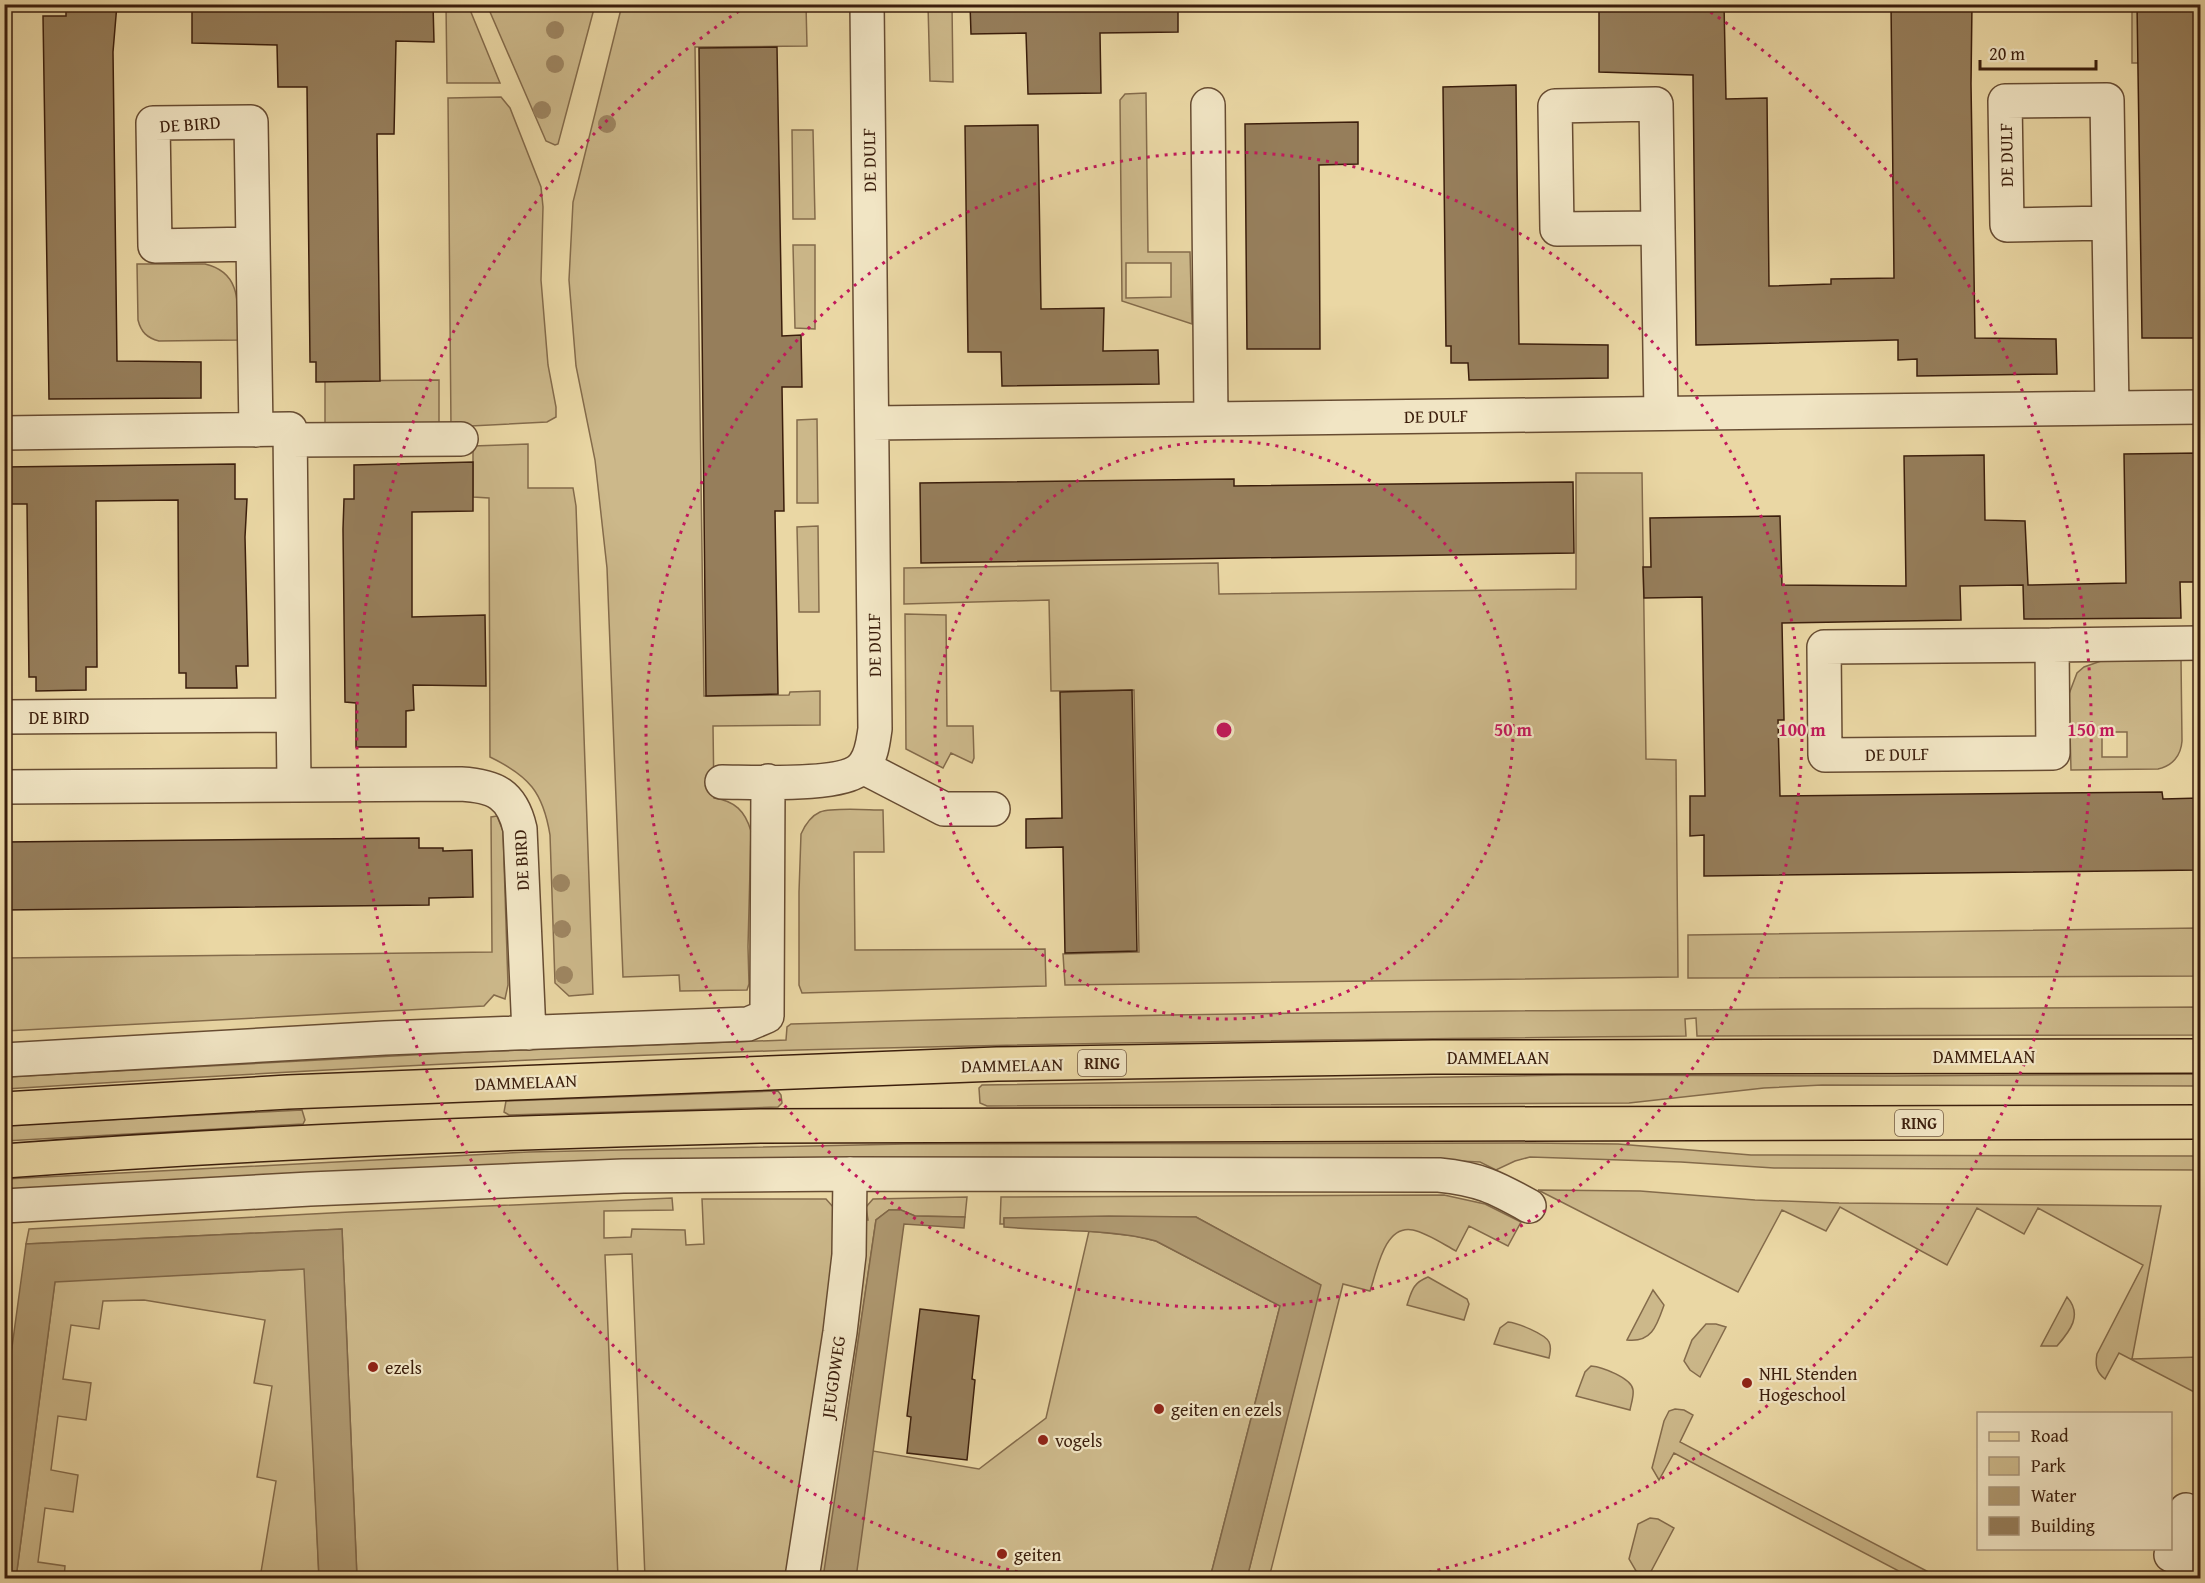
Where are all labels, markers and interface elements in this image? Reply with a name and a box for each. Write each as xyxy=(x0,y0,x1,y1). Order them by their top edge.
scale bar xyxy=(1980,33,2096,71)
text: 20 m xyxy=(1989,40,2025,67)
street label: DE BIRD xyxy=(159,108,221,140)
street label: DE DULF xyxy=(1992,122,2020,187)
street label: DE DULF xyxy=(855,127,883,192)
street label: DE DULF xyxy=(1404,402,1469,430)
street label: DE DULF xyxy=(860,612,888,677)
street label: DE BIRD xyxy=(28,704,90,731)
text: 50 m xyxy=(1494,716,1533,743)
text: 100 m xyxy=(1778,716,1826,743)
text: 150 m xyxy=(2067,716,2115,743)
centre of rings xyxy=(1214,720,1234,740)
street label: DE DULF xyxy=(1865,740,1930,768)
street label: DE BIRD xyxy=(506,829,536,891)
street label: DAMMELAAN xyxy=(1933,1043,2035,1070)
street label: DAMMELAAN xyxy=(1447,1044,1549,1071)
road number: RING xyxy=(1078,1050,1126,1076)
street label: DAMMELAAN xyxy=(961,1051,1064,1079)
street label: DAMMELAAN xyxy=(474,1067,578,1097)
road number: RING xyxy=(1895,1110,1943,1136)
street label: JEUGDWEG xyxy=(814,1334,852,1422)
place label: ezels xyxy=(385,1354,422,1381)
marker: ezels xyxy=(366,1360,380,1374)
place label: NHL Stenden Hogeschool xyxy=(1759,1360,1857,1408)
marker: NHL Stenden Hogeschool xyxy=(1740,1376,1754,1390)
place label: geiten en ezels xyxy=(1171,1396,1282,1423)
marker: geiten en ezels xyxy=(1152,1402,1166,1416)
legend xyxy=(1977,1412,2172,1550)
text: Road xyxy=(2031,1422,2069,1449)
place label: vogels xyxy=(1055,1427,1102,1454)
marker: vogels xyxy=(1036,1433,1050,1447)
text: Park xyxy=(2031,1452,2067,1479)
text: Water xyxy=(2031,1482,2077,1509)
text: Building xyxy=(2031,1512,2095,1539)
place label: geiten xyxy=(1014,1541,1061,1568)
marker: geiten xyxy=(995,1547,1009,1561)

